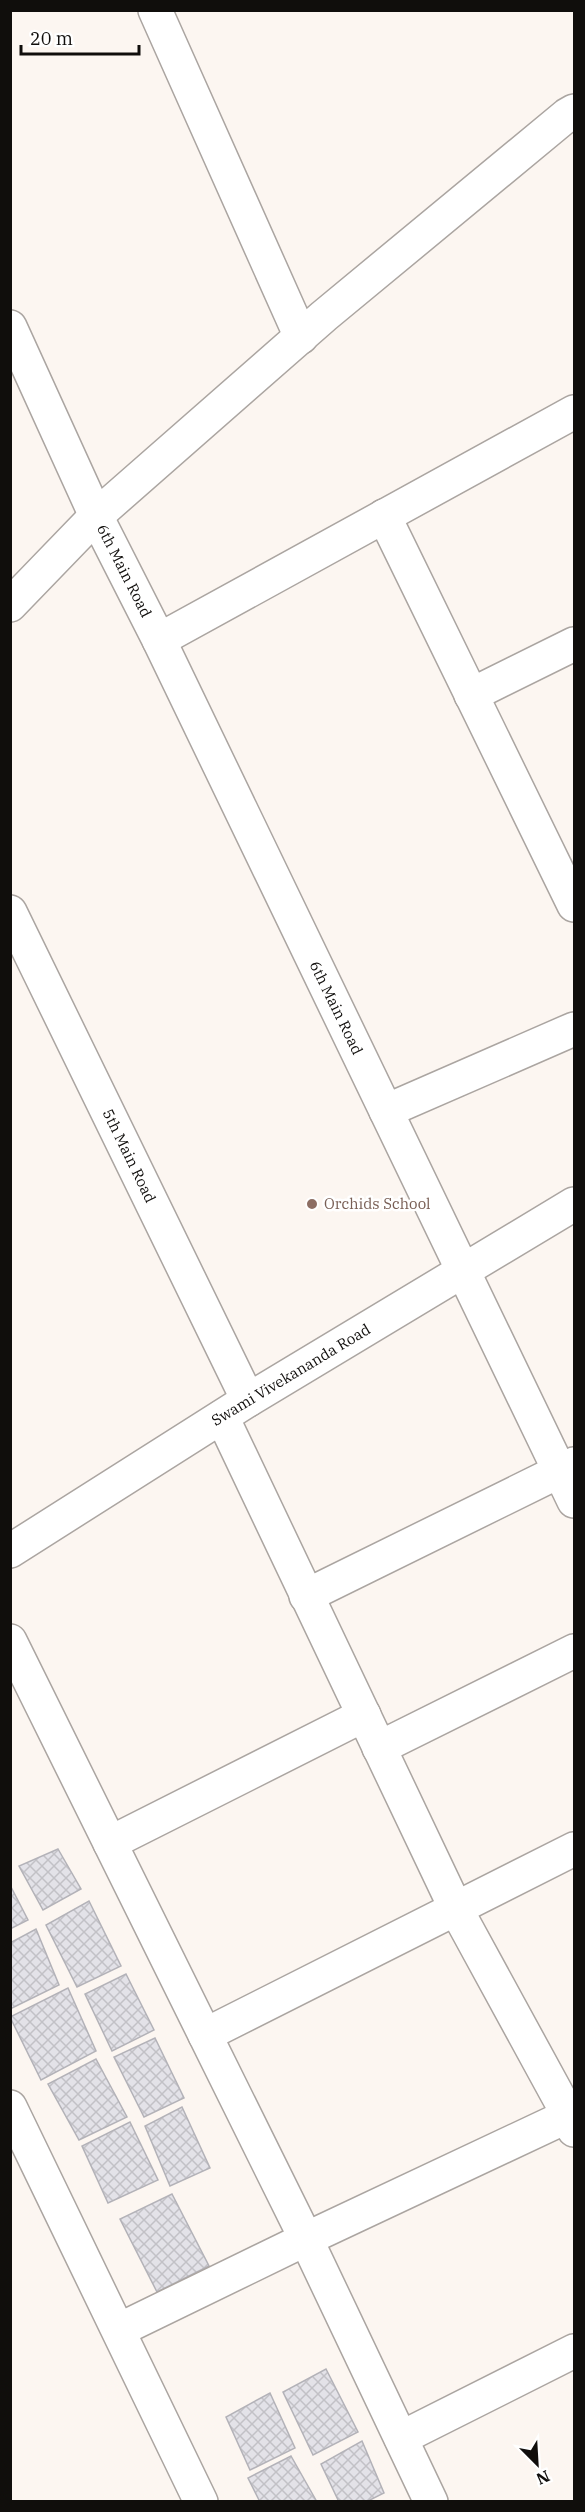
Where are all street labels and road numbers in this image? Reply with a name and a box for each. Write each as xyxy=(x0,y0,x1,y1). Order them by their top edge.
street label: 6th Main Road xyxy=(93,521,156,621)
street label: 6th Main Road xyxy=(306,958,367,1058)
street label: 5th Main Road xyxy=(99,1106,160,1206)
street label: Swami Vivekananda Road xyxy=(208,1320,374,1430)

